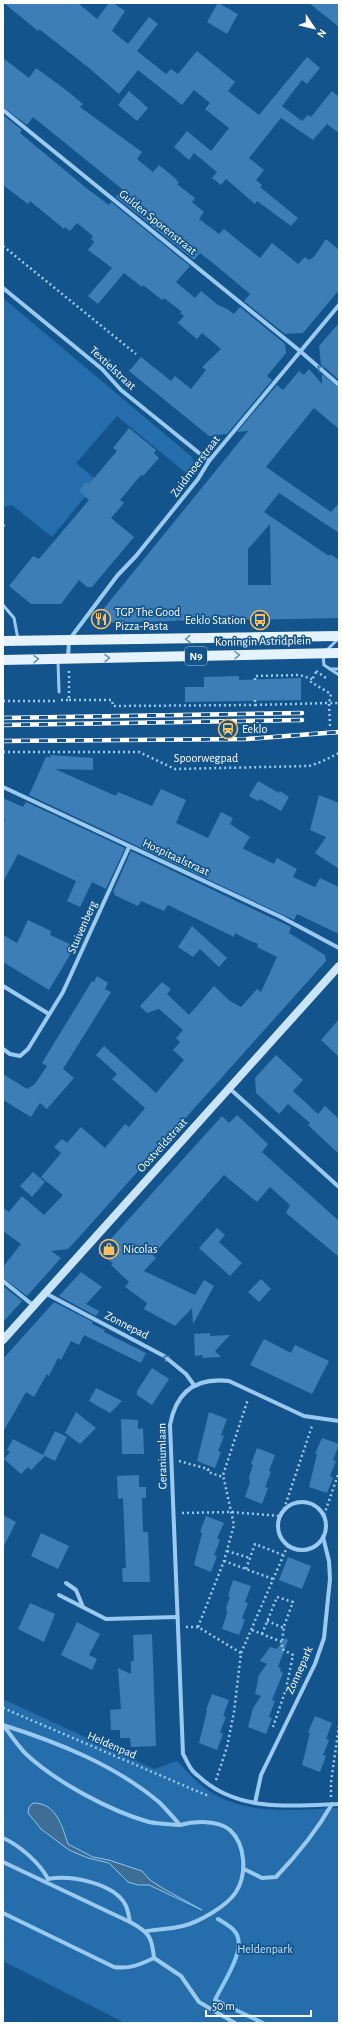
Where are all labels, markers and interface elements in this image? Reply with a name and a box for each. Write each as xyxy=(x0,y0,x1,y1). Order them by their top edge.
north arrow xyxy=(294,8,334,48)
text: N xyxy=(315,27,328,40)
street label: Gulden Sporenstraat xyxy=(117,187,199,257)
street label: Textielstraat xyxy=(88,344,138,392)
one-way arrow xyxy=(317,366,324,373)
street label: Zuidmoerstraat xyxy=(168,433,222,499)
place label: TGP The Good Pizza-Pasta xyxy=(115,606,180,632)
restaurant icon: TGP The Good Pizza-Pasta xyxy=(90,608,112,630)
bus stop icon: Eeklo Station xyxy=(249,609,271,631)
place label: Eeklo Station xyxy=(185,614,246,626)
street label: Koningin Astridplein xyxy=(215,634,311,648)
one-way arrow xyxy=(185,635,191,643)
road number: N9 xyxy=(185,647,207,665)
one-way arrow xyxy=(234,651,240,659)
one-way arrow xyxy=(104,654,110,662)
one-way arrow xyxy=(33,655,39,663)
station icon: Eeklo xyxy=(217,718,239,740)
place label: Eeklo xyxy=(242,723,267,735)
street label: Spoorwegpad xyxy=(174,752,238,764)
street label: Hospitaalstraat xyxy=(141,836,211,878)
street label: Stuivenberg xyxy=(65,899,99,955)
street label: Oostveldstraat xyxy=(135,1115,189,1174)
shop icon: Nicolas xyxy=(98,1238,120,1260)
place label: Nicolas xyxy=(123,1243,158,1255)
street label: Zonnepad xyxy=(103,1309,151,1341)
one-way arrow xyxy=(163,1355,170,1363)
street label: Geraniumlaan xyxy=(155,1423,169,1489)
street label: Zonnepark xyxy=(283,1644,315,1696)
street label: Heldenpad xyxy=(86,1729,138,1761)
park label: Heldenpark xyxy=(237,1943,293,1955)
scale bar xyxy=(206,1992,311,2018)
text: 50 m xyxy=(212,2000,235,2012)

